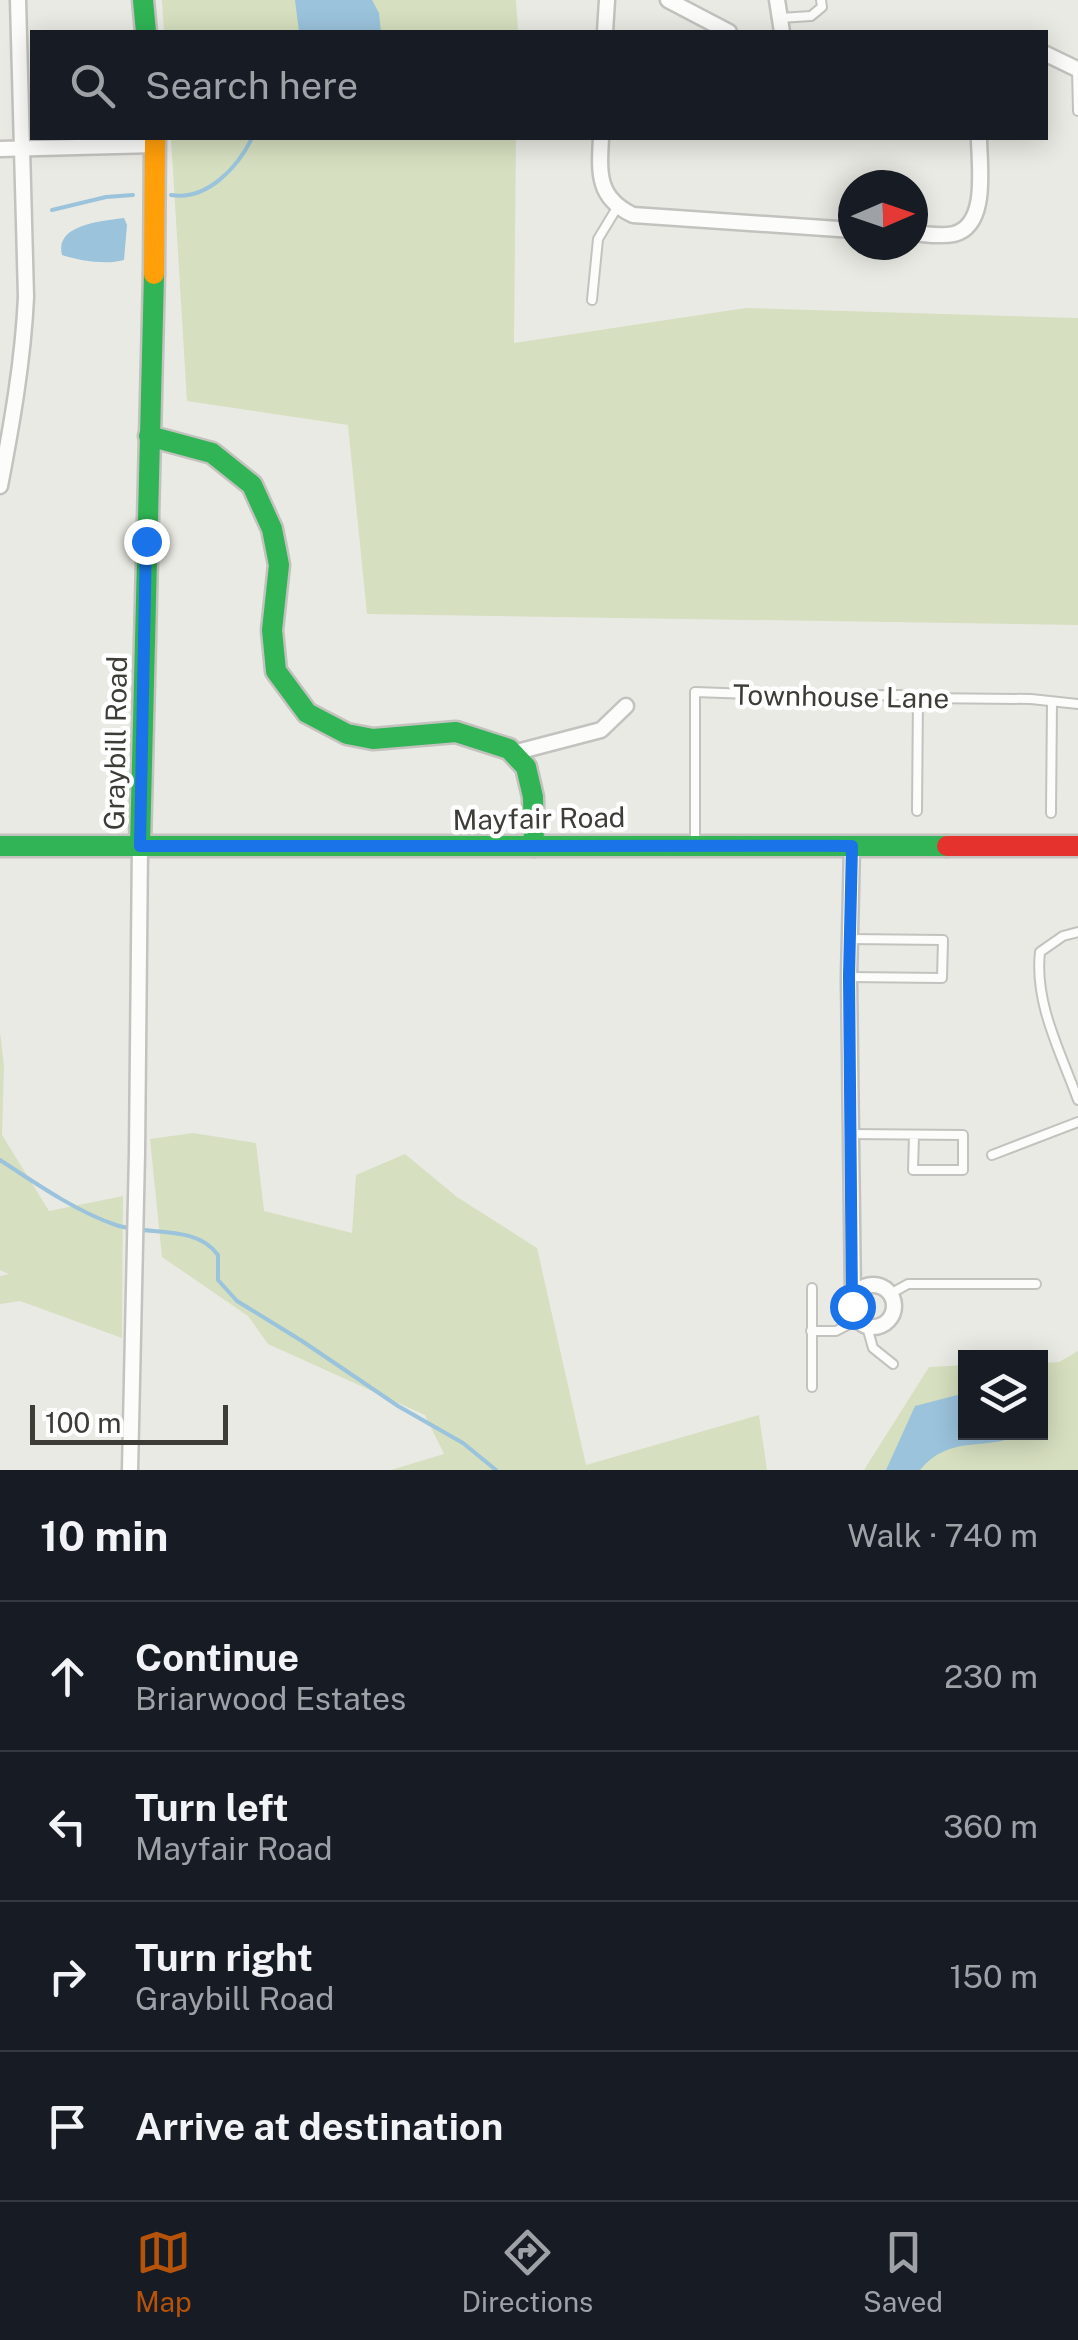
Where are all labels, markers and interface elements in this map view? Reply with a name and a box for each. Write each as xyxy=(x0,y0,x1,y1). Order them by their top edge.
search box xyxy=(30,30,1048,140)
icon: search xyxy=(65,58,120,113)
text: Search here xyxy=(145,63,358,108)
north arrow xyxy=(838,170,928,260)
route end xyxy=(124,519,170,565)
street label: Graybill Road xyxy=(97,655,133,831)
street label: Townhouse Lane xyxy=(733,678,949,714)
street label: Mayfair Road xyxy=(452,800,626,836)
route start xyxy=(830,1284,876,1330)
map controls xyxy=(958,1350,1048,1440)
button: layers xyxy=(958,1350,1048,1440)
scale bar xyxy=(30,1400,228,1444)
text: 100 m xyxy=(45,1406,122,1439)
text: 10 min xyxy=(40,1511,168,1560)
text: Walk · 740 m xyxy=(847,1517,1038,1554)
text: Continue xyxy=(135,1635,299,1680)
icon: ahead xyxy=(40,1649,95,1704)
text: 230 m xyxy=(944,1658,1038,1695)
text: Briarwood Estates xyxy=(135,1680,406,1717)
text: Turn left xyxy=(135,1785,289,1830)
icon: left xyxy=(40,1799,95,1854)
text: 360 m xyxy=(943,1808,1038,1845)
text: Mayfair Road xyxy=(135,1830,332,1867)
text: Turn right xyxy=(135,1935,313,1980)
icon: right xyxy=(40,1949,95,2004)
text: 150 m xyxy=(949,1958,1038,1995)
text: Graybill Road xyxy=(135,1980,334,2017)
icon: arrive xyxy=(40,2099,95,2154)
text: Arrive at destination xyxy=(135,2104,503,2149)
tab: Map xyxy=(135,2225,192,2318)
tab: Directions xyxy=(462,2225,593,2318)
tab: Saved xyxy=(863,2225,943,2318)

